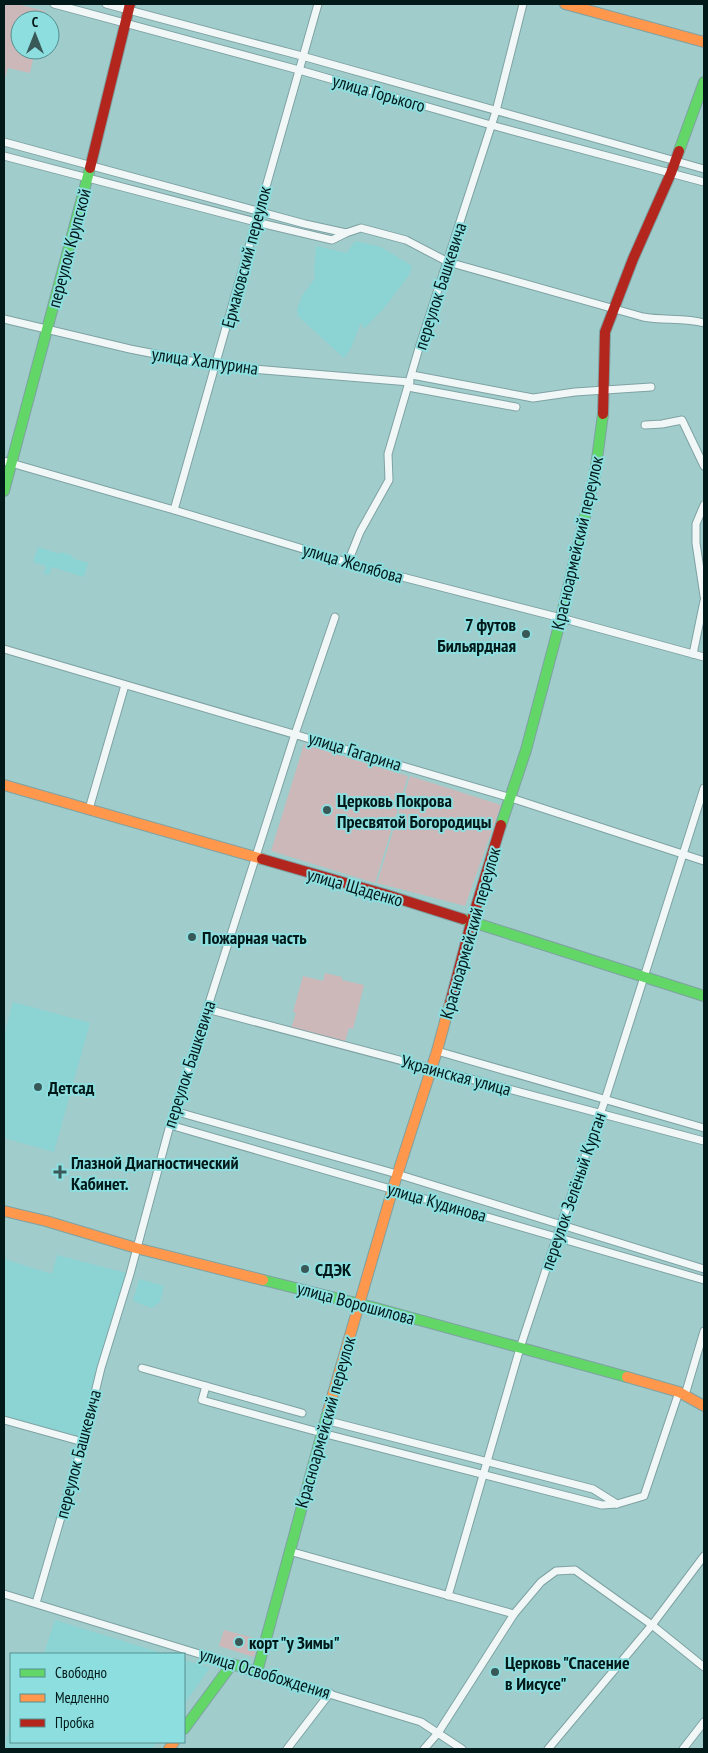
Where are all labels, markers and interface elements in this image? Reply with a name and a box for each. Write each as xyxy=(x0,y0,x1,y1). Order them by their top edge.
north arrow xyxy=(10,10,60,60)
text: С xyxy=(32,13,39,31)
street label: улица Горького xyxy=(330,69,428,117)
street label: Ермаковский переулок xyxy=(216,184,276,330)
street label: переулок Крупской xyxy=(42,186,96,310)
street label: переулок Башкевича xyxy=(409,220,471,352)
street label: улица Халтурина xyxy=(150,342,260,380)
street label: Красноармейский переулок xyxy=(546,454,608,632)
street label: улица Желябова xyxy=(300,538,406,588)
place label: 7 футов Бильярдная xyxy=(437,613,516,657)
marker: 7 футов Бильярдная xyxy=(520,628,532,640)
street label: улица Гагарина xyxy=(306,726,404,776)
place label: Церковь Покрова Пресвятой Богородицы xyxy=(337,789,491,833)
marker: Церковь Покрова Пресвятой Богородицы xyxy=(321,804,333,816)
street label: Красноармейский переулок xyxy=(434,845,506,1021)
street label: улица Щаденко xyxy=(304,862,406,912)
place label: Пожарная часть xyxy=(202,926,307,949)
marker: Пожарная часть xyxy=(186,931,198,943)
street label: переулок Башкевича xyxy=(158,998,220,1130)
street label: Украинская улица xyxy=(398,1049,514,1101)
place label: Детсад xyxy=(48,1076,95,1099)
marker: Детсад xyxy=(32,1081,44,1093)
street label: переулок Зелёный Курган xyxy=(535,1109,611,1273)
place label: Глазной Диагностический Кабинет. xyxy=(71,1151,239,1195)
marker: Глазной Диагностический Кабинет. xyxy=(53,1165,67,1179)
street label: улица Кудинова xyxy=(385,1177,489,1227)
place label: СДЭК xyxy=(315,1258,352,1281)
marker: СДЭК xyxy=(299,1263,311,1275)
street label: улица Ворошилова xyxy=(295,1276,417,1330)
street label: Красноармейский переулок xyxy=(289,1334,361,1510)
street label: переулок Башкевича xyxy=(50,1387,106,1521)
place label: корт "у Зимы" xyxy=(249,1631,340,1654)
marker: корт "у Зимы" xyxy=(233,1636,245,1648)
street label: улица Освобождения xyxy=(197,1642,333,1704)
place label: Церковь "Спасение в Иисусе" xyxy=(505,1651,630,1695)
legend xyxy=(10,1653,185,1743)
text: Свободно xyxy=(55,1663,107,1682)
marker: Церковь "Спасение в Иисусе" xyxy=(489,1666,501,1678)
text: Медленно xyxy=(55,1688,109,1707)
text: Пробка xyxy=(55,1713,94,1732)

